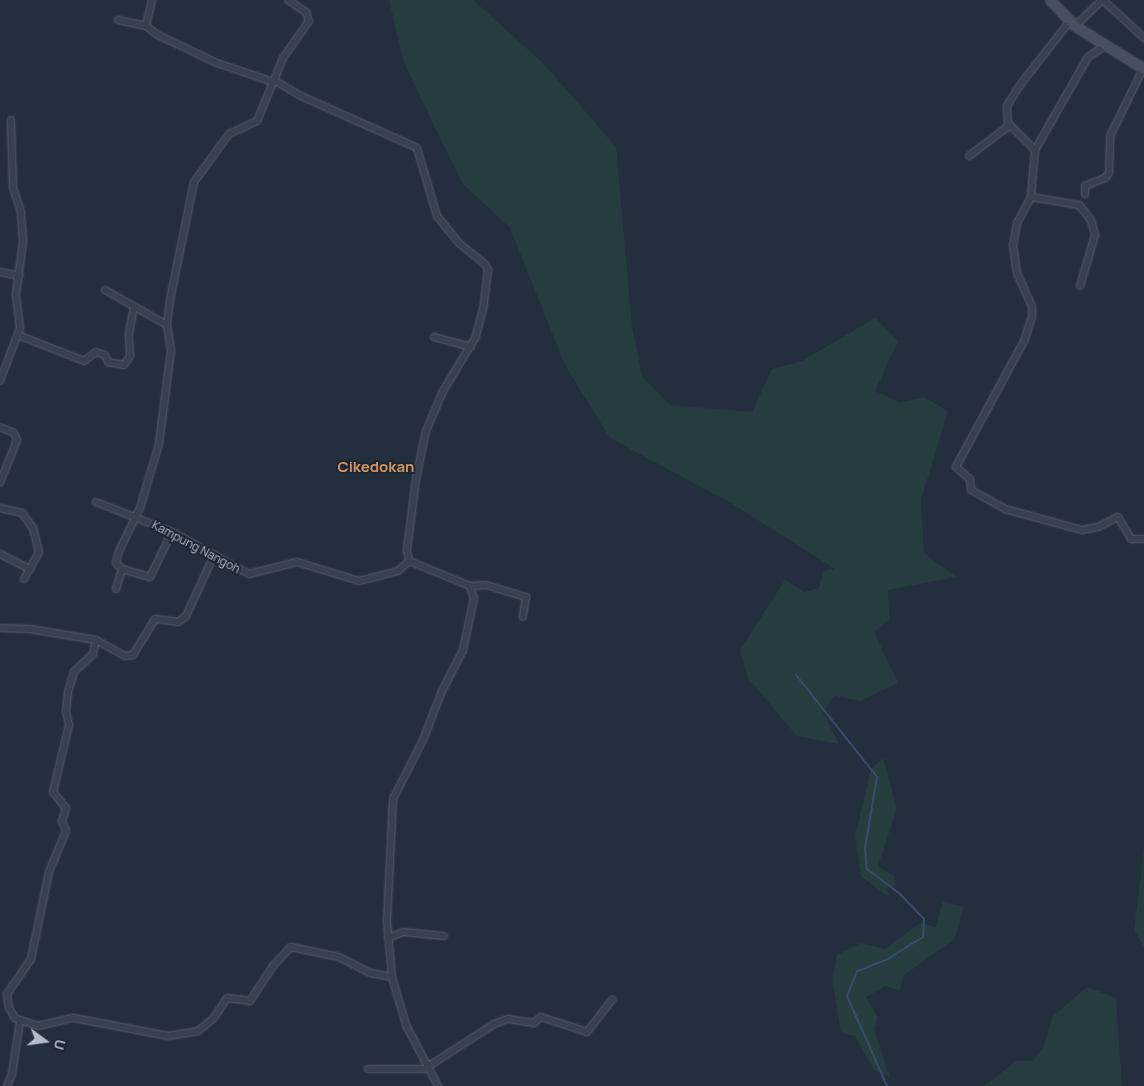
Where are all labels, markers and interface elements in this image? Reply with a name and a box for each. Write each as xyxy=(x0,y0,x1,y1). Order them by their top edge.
district label: Cikedokan xyxy=(338,458,414,476)
street label: Kampung Nangoh xyxy=(149,518,243,576)
north arrow xyxy=(20,1016,70,1066)
text: U xyxy=(50,1038,70,1052)

